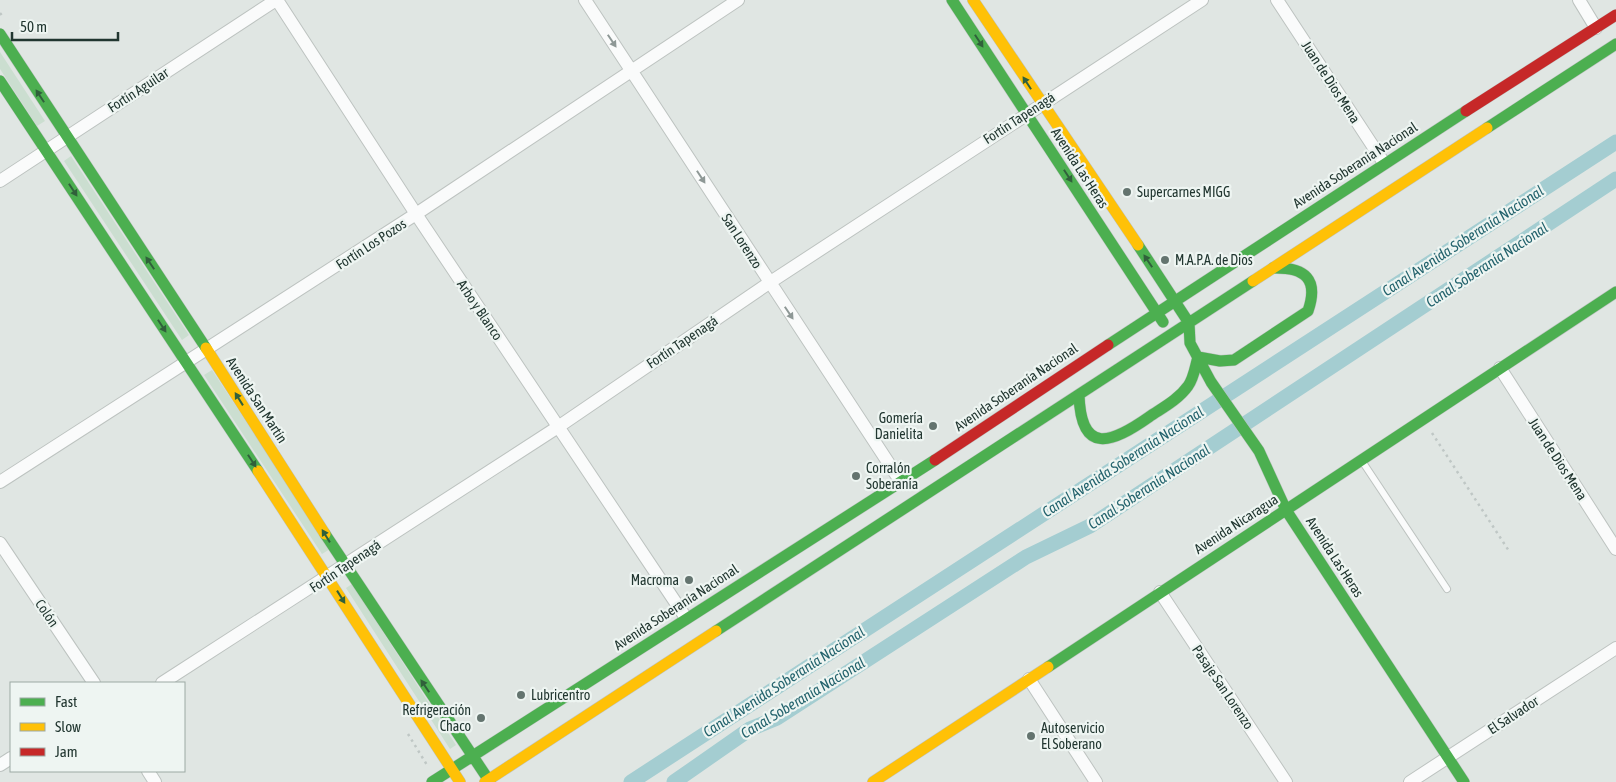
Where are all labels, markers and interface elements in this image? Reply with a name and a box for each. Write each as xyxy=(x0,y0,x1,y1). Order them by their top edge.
scale bar xyxy=(12,10,119,42)
text: 50 m xyxy=(20,18,47,35)
one-way arrow xyxy=(608,34,617,47)
one-way arrow xyxy=(974,34,983,47)
street label: Juan de Dios Mena xyxy=(1298,38,1364,126)
street label: Fortín Aguilar xyxy=(105,64,172,116)
one-way arrow xyxy=(1022,76,1032,90)
one-way arrow xyxy=(35,89,45,103)
street label: Fortín Tapenagá xyxy=(980,89,1058,147)
street label: Avenida Soberanía Nacional xyxy=(1290,119,1420,211)
street label: Avenida Las Heras xyxy=(1048,125,1112,211)
one-way arrow xyxy=(696,170,706,184)
one-way arrow xyxy=(1063,170,1073,183)
water label: Canal Avenida Soberanía Nacional xyxy=(1379,182,1547,299)
one-way arrow xyxy=(68,183,78,197)
place label: Supercarnes MIGG xyxy=(1137,184,1230,200)
marker: Supercarnes MIGG xyxy=(1121,186,1133,198)
street label: San Lorenzo xyxy=(718,211,766,271)
street label: Fortín Los Pozos xyxy=(333,215,409,273)
water label: Canal Soberanía Nacional xyxy=(1423,219,1551,310)
place label: M.A.P.A. de Dios xyxy=(1175,252,1253,268)
one-way arrow xyxy=(1143,254,1153,268)
marker: M.A.P.A. de Dios xyxy=(1159,254,1171,266)
one-way arrow xyxy=(145,256,155,269)
street label: Arbo y Blanco xyxy=(454,277,506,343)
one-way arrow xyxy=(784,307,794,320)
street label: Fortín Tapenagá xyxy=(643,312,721,372)
one-way arrow xyxy=(158,319,167,332)
street label: Avenida Soberanía Nacional xyxy=(951,340,1081,434)
street label: Avenida San Martín xyxy=(223,354,291,446)
one-way arrow xyxy=(234,392,244,405)
water label: Canal Avenida Soberanía Nacional xyxy=(1039,403,1207,520)
place label: Gomería Danielita xyxy=(875,410,923,442)
street label: Juan de Dios Mena xyxy=(1525,415,1591,503)
marker: Gomería Danielita xyxy=(927,420,939,432)
water label: Canal Soberanía Nacional xyxy=(1085,441,1213,532)
one-way arrow xyxy=(247,455,257,468)
place label: Corralón Soberanía xyxy=(866,460,918,492)
marker: Corralón Soberanía xyxy=(850,470,862,482)
street label: Avenida Nicaragua xyxy=(1191,491,1281,557)
street label: Avenida Las Heras xyxy=(1303,514,1367,600)
one-way arrow xyxy=(321,529,331,542)
street label: Fortín Tapenagá xyxy=(306,536,384,596)
street label: Avenida Soberanía Nacional xyxy=(611,561,741,653)
place label: Macroma xyxy=(631,572,679,588)
marker: Macroma xyxy=(683,574,695,586)
one-way arrow xyxy=(337,590,346,604)
street label: Colón xyxy=(32,596,62,630)
water label: Canal Avenida Soberanía Nacional xyxy=(700,623,868,740)
street label: Pasaje San Lorenzo xyxy=(1189,642,1257,732)
water label: Canal Soberanía Nacional xyxy=(737,654,868,741)
one-way arrow xyxy=(420,679,430,693)
legend xyxy=(10,682,185,772)
place label: Lubricentro xyxy=(531,687,590,703)
marker: Lubricentro xyxy=(515,689,527,701)
street label: El Salvador xyxy=(1485,692,1542,737)
text: Fast xyxy=(55,693,77,710)
place label: Refrigeración Chaco xyxy=(402,702,471,734)
marker: Refrigeración Chaco xyxy=(475,712,487,724)
text: Slow xyxy=(55,718,81,735)
place label: Autoservicio El Soberano xyxy=(1041,720,1105,752)
marker: Autoservicio El Soberano xyxy=(1025,730,1037,742)
text: Jam xyxy=(55,743,78,760)

